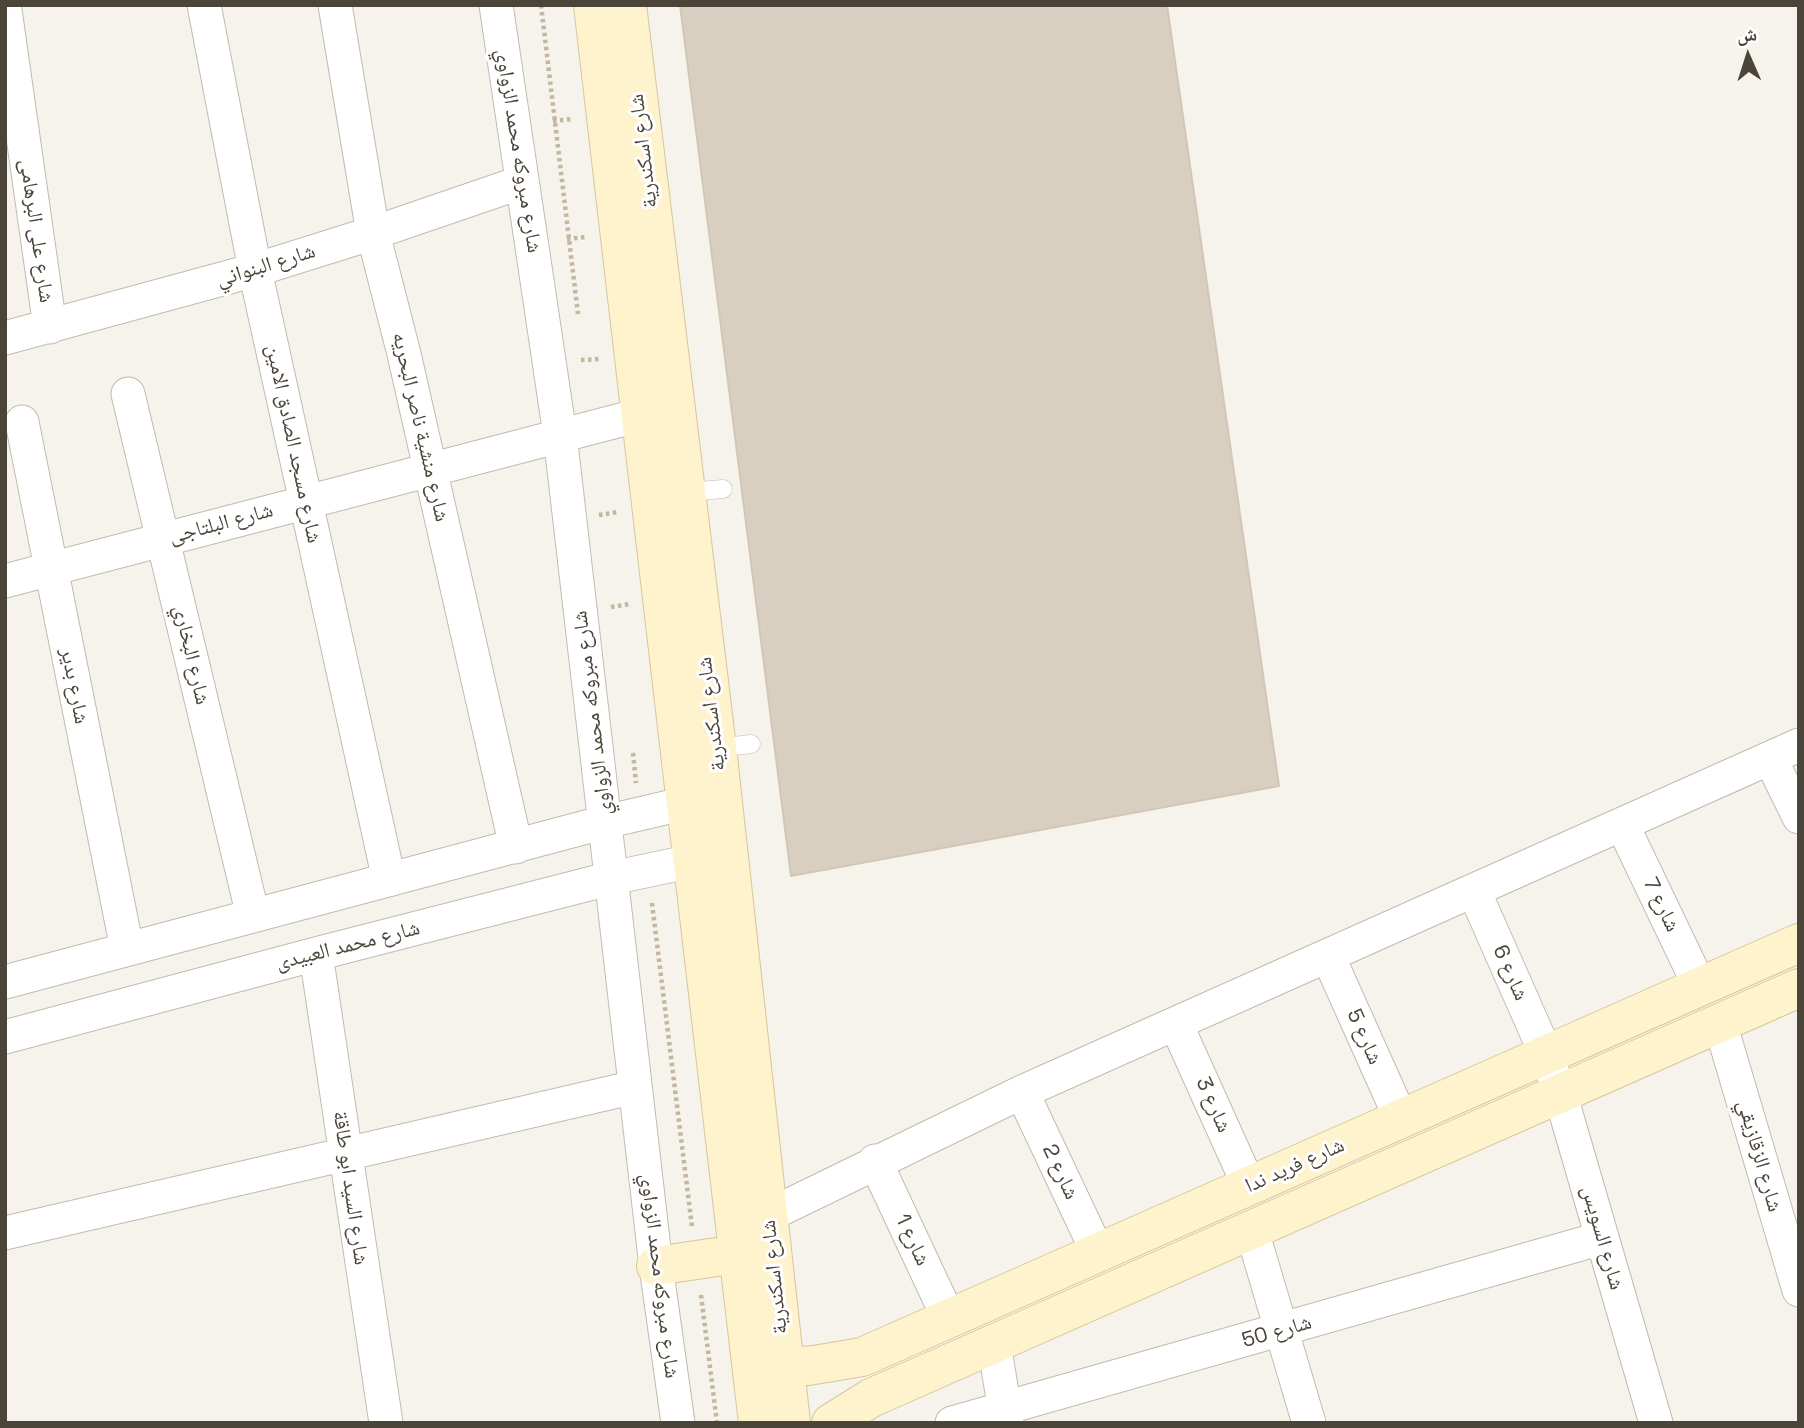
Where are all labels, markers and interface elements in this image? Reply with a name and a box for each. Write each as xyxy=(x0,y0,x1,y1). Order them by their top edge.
north arrow xyxy=(1713,21,1783,91)
text: ش xyxy=(1736,22,1758,48)
street label: شارع مبروكه محمد الزواوي xyxy=(489,47,547,255)
street label: شارع اسكندرية xyxy=(625,93,663,209)
street label: شارع على البرهامى xyxy=(13,157,59,305)
street label: شارع البنواني xyxy=(214,239,318,293)
street label: شارع منشية ناصر البحريه xyxy=(386,330,454,524)
street label: شارع مسجد الصادق الامين xyxy=(260,342,326,546)
street label: شارع البلتاجى xyxy=(166,498,276,550)
street label: شارع البخاري xyxy=(167,603,215,707)
street label: شارع مبروكه محمد الزواوي xyxy=(568,609,618,817)
street label: شارع بدير xyxy=(54,646,94,726)
street label: شارع اسكندرية xyxy=(693,656,731,772)
street label: شارع 7 xyxy=(1637,874,1685,936)
street label: شارع محمد العبيدى xyxy=(273,916,423,976)
street label: شارع 6 xyxy=(1487,941,1533,1005)
street label: شارع 5 xyxy=(1341,1005,1387,1069)
street label: شارع 3 xyxy=(1190,1073,1236,1137)
street label: شارع الزقازيقي xyxy=(1731,1097,1787,1215)
street label: شارع السيد ابو طاقة xyxy=(327,1109,373,1267)
street label: شارع فريد ندا xyxy=(1242,1133,1348,1199)
street label: شارع 2 xyxy=(1036,1140,1084,1204)
street label: شارع مبروكه محمد الزواوي xyxy=(634,1172,684,1380)
street label: شارع السويس xyxy=(1575,1183,1629,1293)
street label: شارع 1 xyxy=(889,1210,935,1270)
street label: شارع اسكندرية xyxy=(756,1219,794,1335)
street label: شارع 50 xyxy=(1239,1310,1315,1354)

